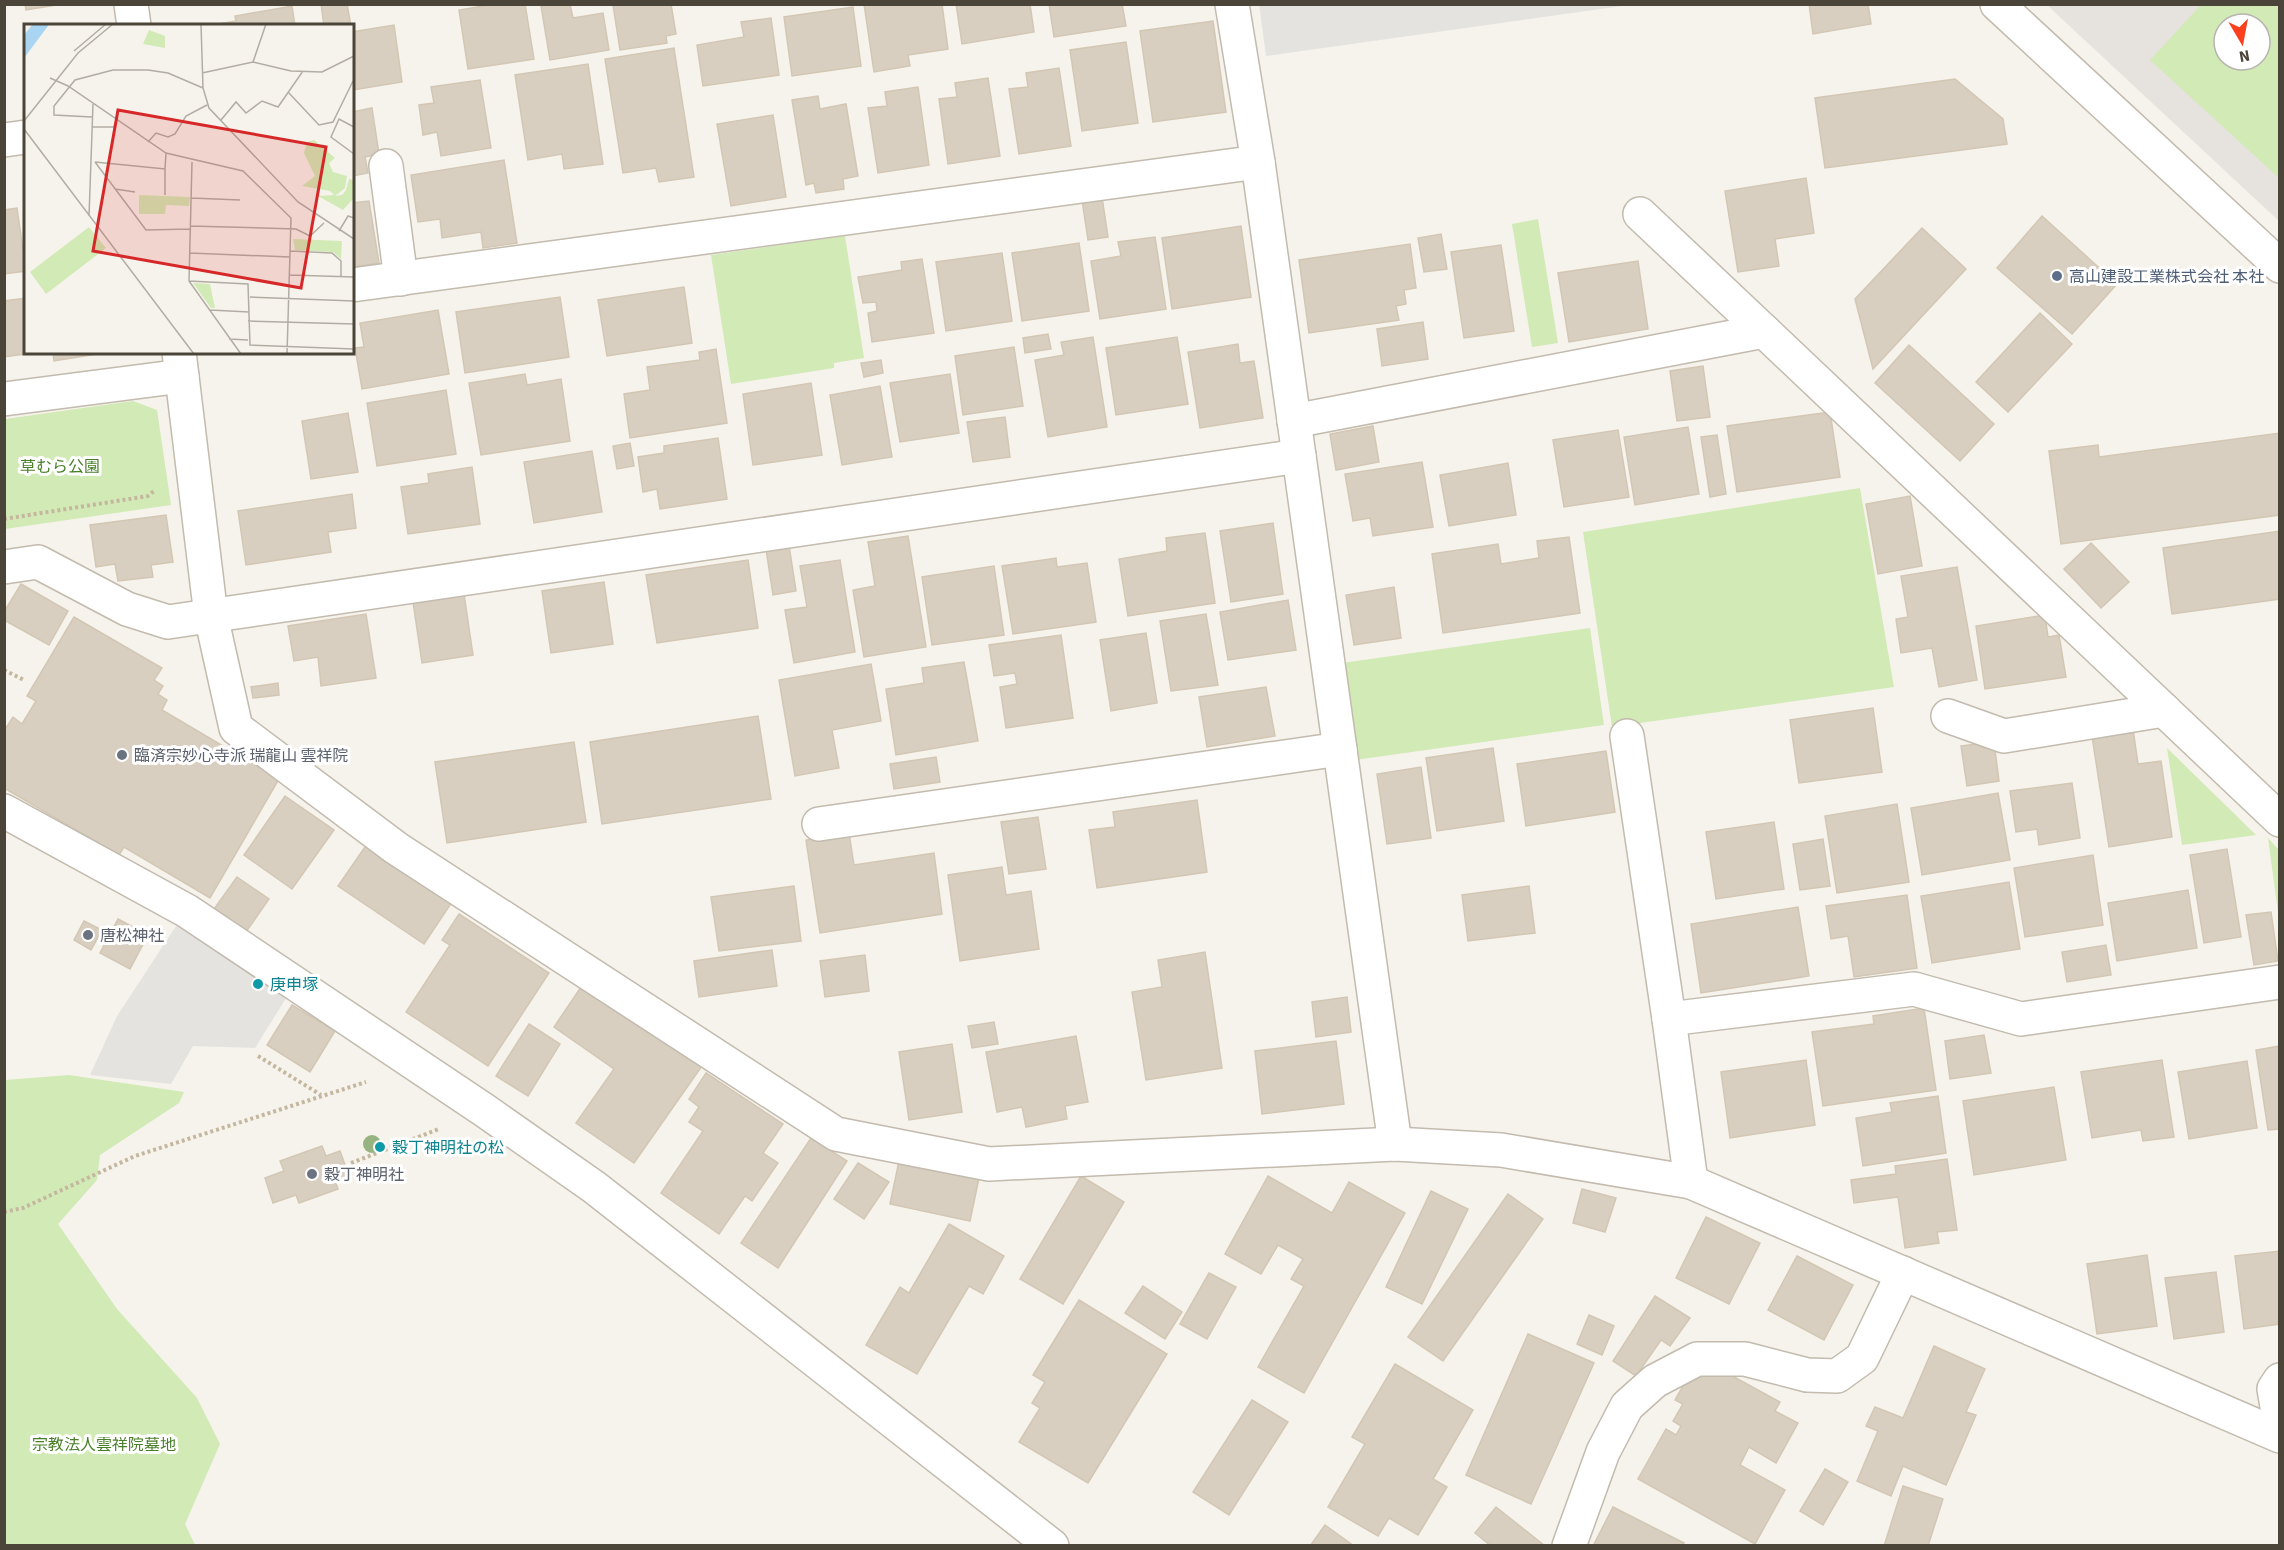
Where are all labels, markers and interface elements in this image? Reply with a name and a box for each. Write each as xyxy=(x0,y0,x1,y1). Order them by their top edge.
north arrow xyxy=(2212,12,2272,72)
inset map xyxy=(24,24,354,354)
text: N xyxy=(2237,44,2252,68)
place label: 高山建設工業株式会社 本社 xyxy=(2069,266,2264,288)
marker: 高山建設工業株式会社 本社 xyxy=(2050,269,2064,283)
park label: 草むら公園 xyxy=(20,456,100,478)
place label: 臨済宗妙心寺派 瑞龍山 雲祥院 xyxy=(134,745,348,767)
marker: 臨済宗妙心寺派 瑞龍山 雲祥院 xyxy=(115,748,129,762)
place label: 唐松神社 xyxy=(100,925,164,947)
marker: 唐松神社 xyxy=(81,928,95,942)
place label: 庚申塚 xyxy=(270,974,318,996)
marker: 庚申塚 xyxy=(251,977,265,991)
place label: 穀丁神明社の松 xyxy=(392,1137,504,1159)
marker: 穀丁神明社の松 xyxy=(373,1140,387,1154)
place label: 穀丁神明社 xyxy=(324,1164,404,1186)
marker: 穀丁神明社 xyxy=(305,1167,319,1181)
park label: 宗教法人雲祥院墓地 xyxy=(32,1434,176,1456)

